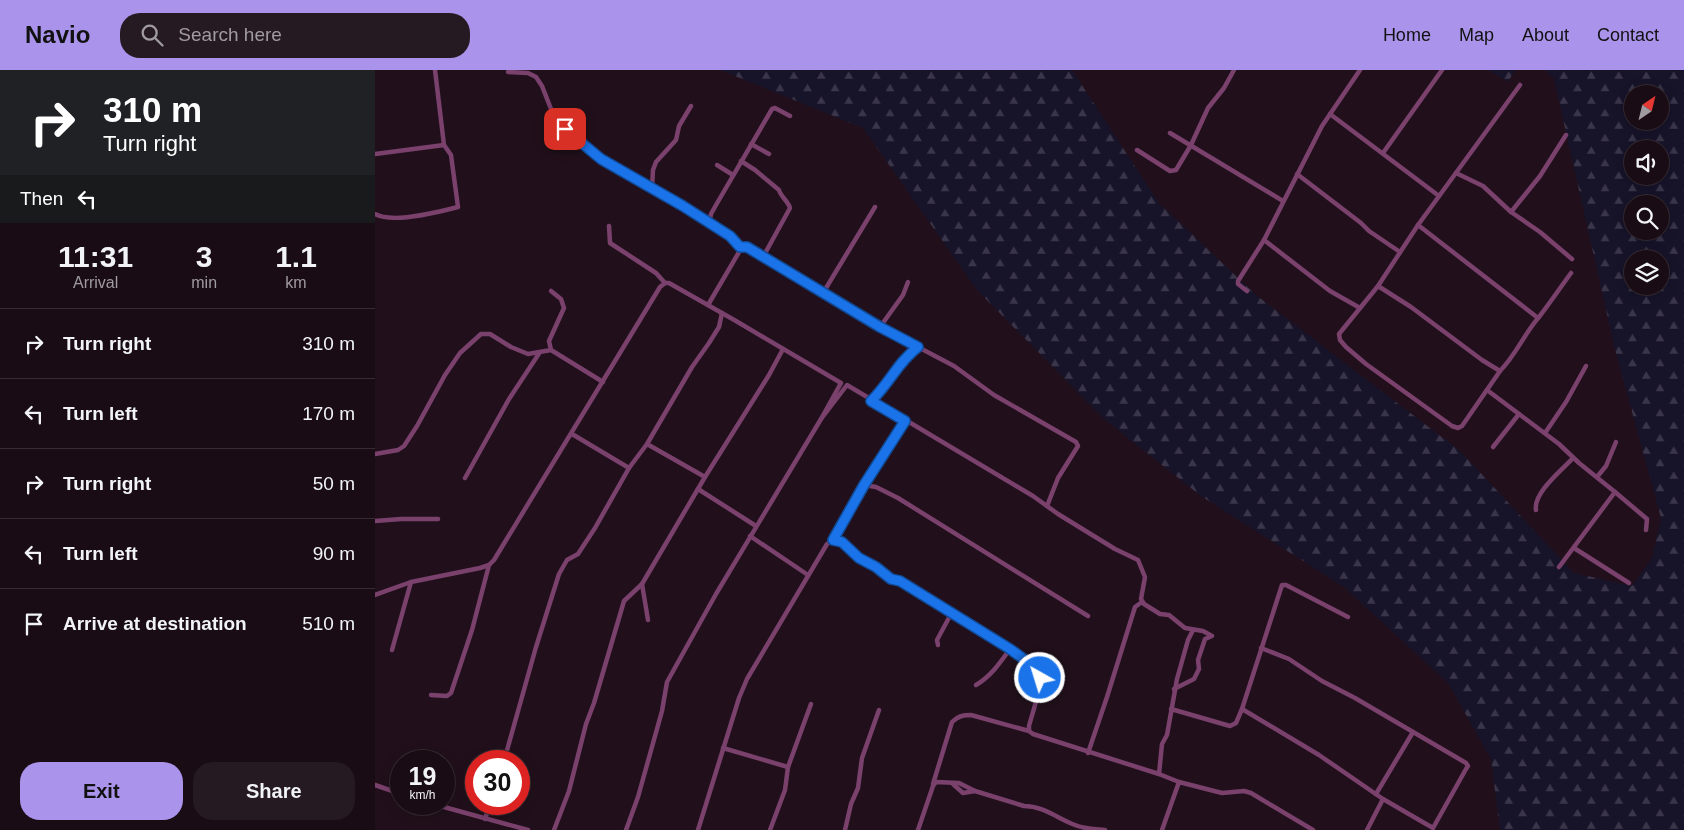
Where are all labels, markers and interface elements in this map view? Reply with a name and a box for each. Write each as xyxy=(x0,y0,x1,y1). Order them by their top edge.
search box xyxy=(120,13,470,58)
text: Navio xyxy=(25,21,90,48)
icon: search xyxy=(138,21,166,49)
text: Search here xyxy=(178,24,282,45)
text: Home xyxy=(1383,25,1431,45)
text: Map xyxy=(1459,25,1494,45)
text: About xyxy=(1522,25,1569,45)
text: Contact xyxy=(1597,25,1659,45)
north arrow xyxy=(1624,85,1669,130)
map controls xyxy=(1624,85,1669,295)
icon: right xyxy=(20,90,85,155)
text: 310 m xyxy=(103,90,202,129)
pin xyxy=(544,108,586,150)
icon: arrive xyxy=(551,115,579,143)
text: Turn right xyxy=(103,131,196,156)
button: sound xyxy=(1624,140,1669,185)
icon: left xyxy=(73,185,101,213)
text: Then xyxy=(20,188,63,209)
button: search xyxy=(1624,195,1669,240)
text: 11:31 xyxy=(58,240,133,273)
text: 3 xyxy=(196,240,213,273)
text: 1.1 xyxy=(275,240,317,273)
button: layers xyxy=(1624,250,1669,295)
text: Arrival xyxy=(73,274,118,291)
text: min xyxy=(191,274,217,291)
text: km xyxy=(285,274,307,291)
icon: right xyxy=(20,330,48,358)
text: Turn right xyxy=(63,333,151,354)
text: 310 m xyxy=(302,333,355,354)
icon: left xyxy=(20,400,48,428)
text: Turn left xyxy=(63,403,138,424)
text: 170 m xyxy=(302,403,355,424)
icon: right xyxy=(20,470,48,498)
text: Turn right xyxy=(63,473,151,494)
text: 50 m xyxy=(313,473,355,494)
icon: left xyxy=(20,540,48,568)
text: Turn left xyxy=(63,543,138,564)
text: 90 m xyxy=(313,543,355,564)
icon: arrive xyxy=(20,610,48,638)
text: Arrive at destination xyxy=(63,613,247,634)
text: 510 m xyxy=(302,613,355,634)
position arrow xyxy=(1013,651,1065,703)
speed limit sign: 30 xyxy=(465,750,530,815)
button: Exit xyxy=(20,762,183,820)
button: Share xyxy=(193,762,355,820)
text: 19 xyxy=(409,762,436,790)
text: km/h xyxy=(409,788,436,802)

